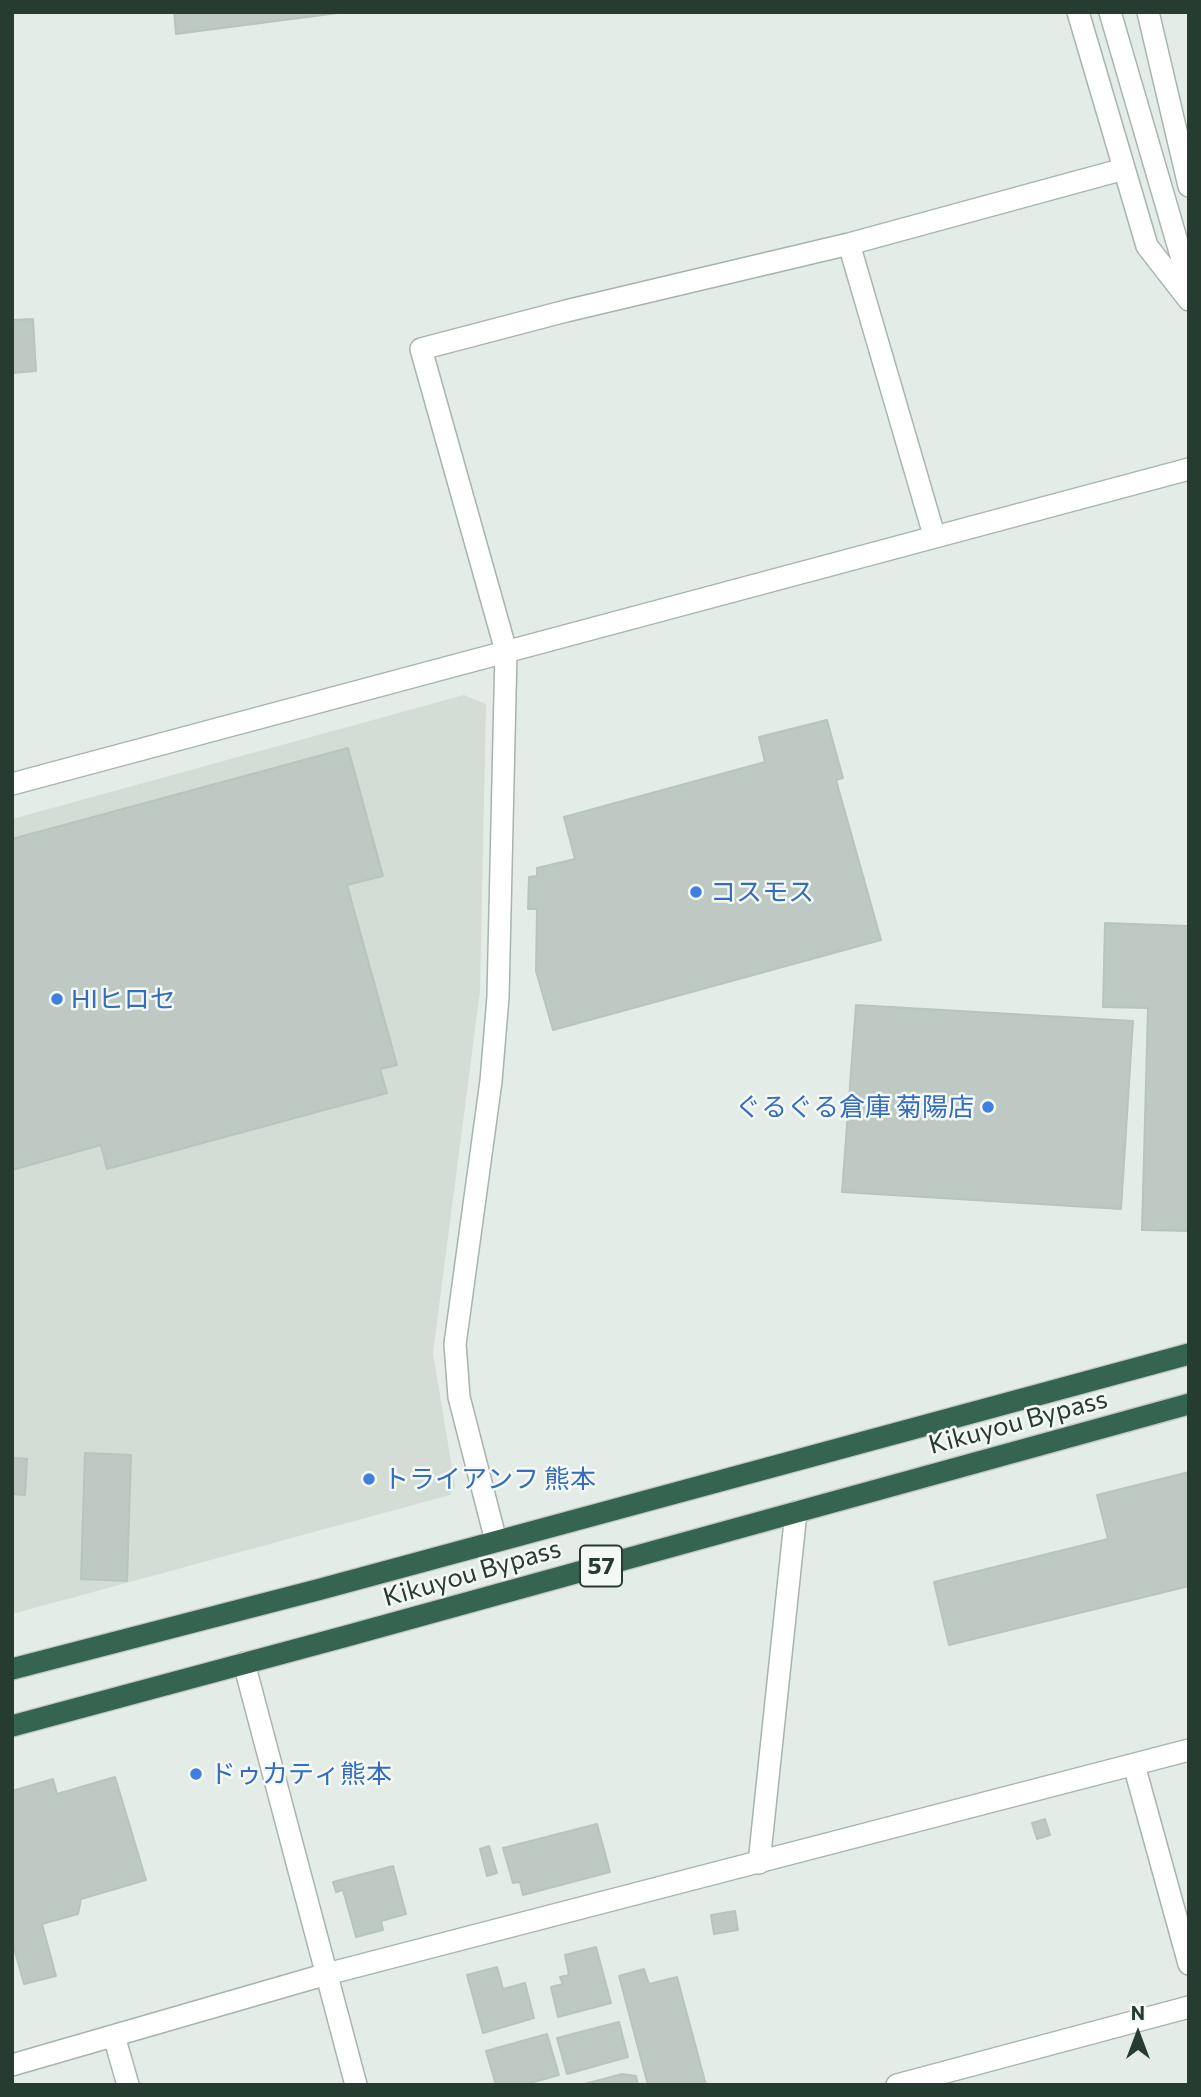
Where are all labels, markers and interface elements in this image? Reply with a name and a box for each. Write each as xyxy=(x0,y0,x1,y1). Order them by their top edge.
place label: コスモス xyxy=(710,876,814,908)
marker: コスモス xyxy=(688,884,704,900)
place label: HIヒロセ xyxy=(71,983,176,1015)
marker: HIヒロセ xyxy=(49,991,65,1007)
place label: ぐるぐる倉庫 菊陽店 xyxy=(735,1091,974,1123)
marker: ぐるぐる倉庫 菊陽店 xyxy=(980,1099,996,1115)
street label: Kikuyou Bypass xyxy=(925,1383,1111,1461)
place label: トライアンフ 熊本 xyxy=(383,1463,596,1495)
marker: トライアンフ 熊本 xyxy=(361,1471,377,1487)
street label: Kikuyou Bypass xyxy=(380,1533,564,1613)
road number: 57 xyxy=(580,1546,622,1586)
place label: ドゥカティ熊本 xyxy=(210,1758,392,1790)
marker: ドゥカティ熊本 xyxy=(188,1766,204,1782)
north arrow xyxy=(1103,1999,1173,2069)
text: N xyxy=(1131,2001,1145,2024)

